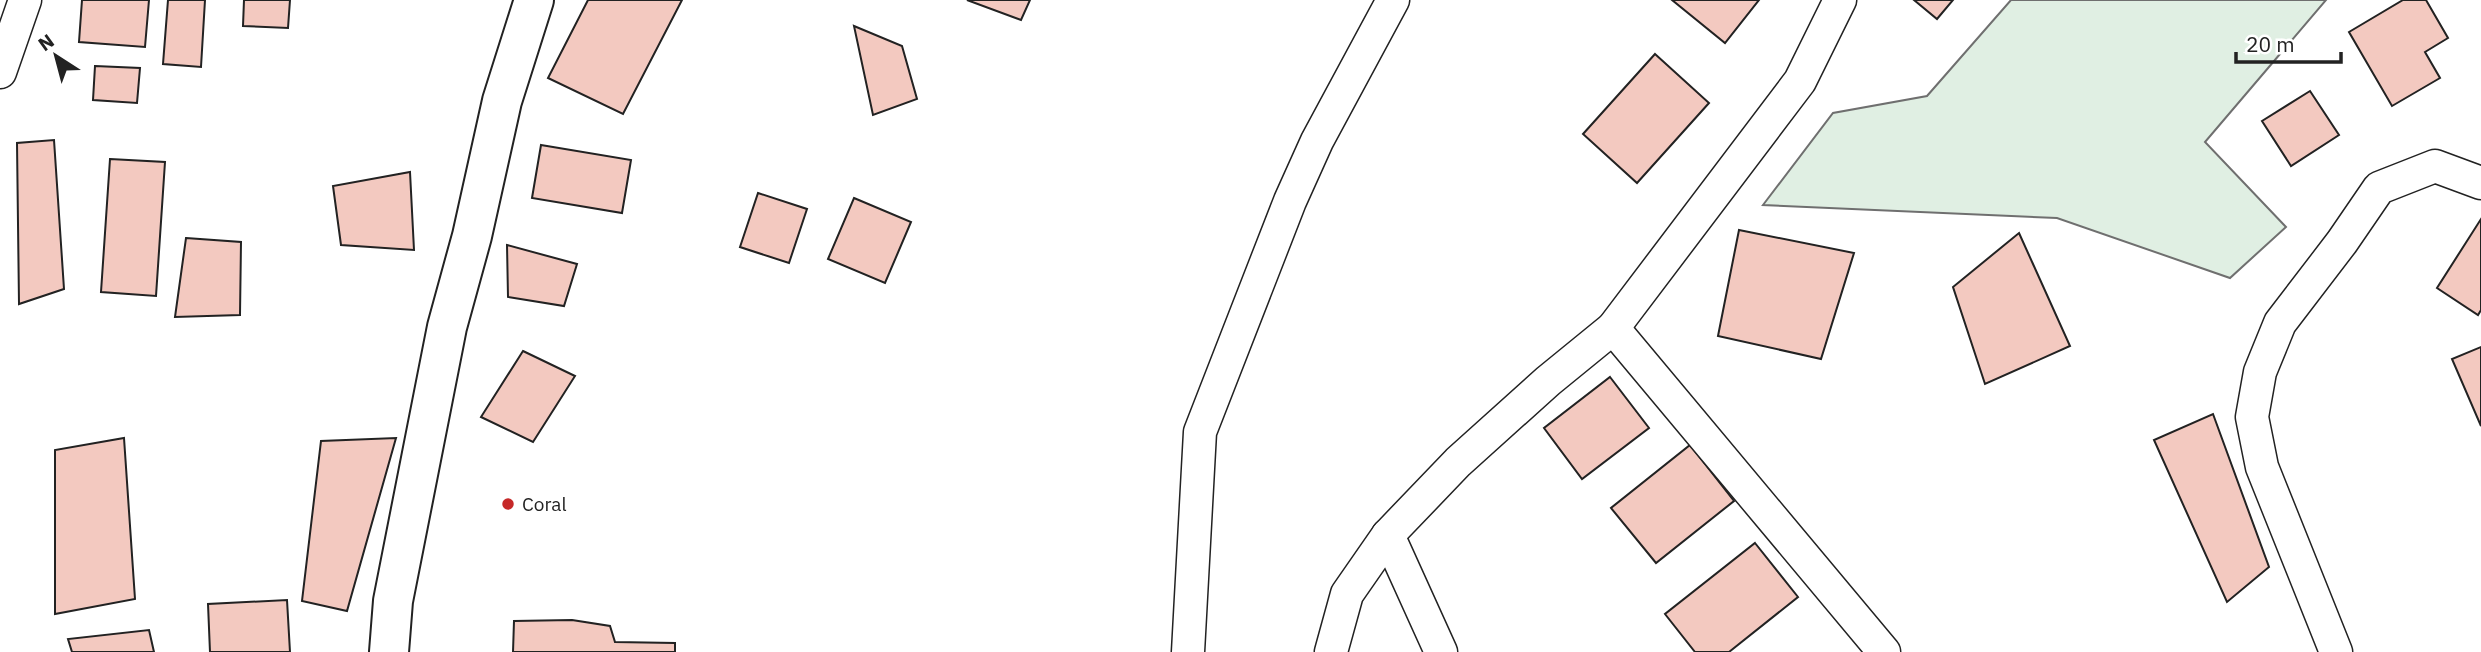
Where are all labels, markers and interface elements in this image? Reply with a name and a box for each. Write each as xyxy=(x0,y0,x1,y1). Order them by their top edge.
north arrow xyxy=(21,21,91,91)
scale bar xyxy=(2236,21,2341,65)
text: N xyxy=(33,28,59,56)
text: 20 m xyxy=(2246,30,2295,58)
place label: Coral xyxy=(522,492,567,516)
marker: Coral xyxy=(500,496,516,512)

